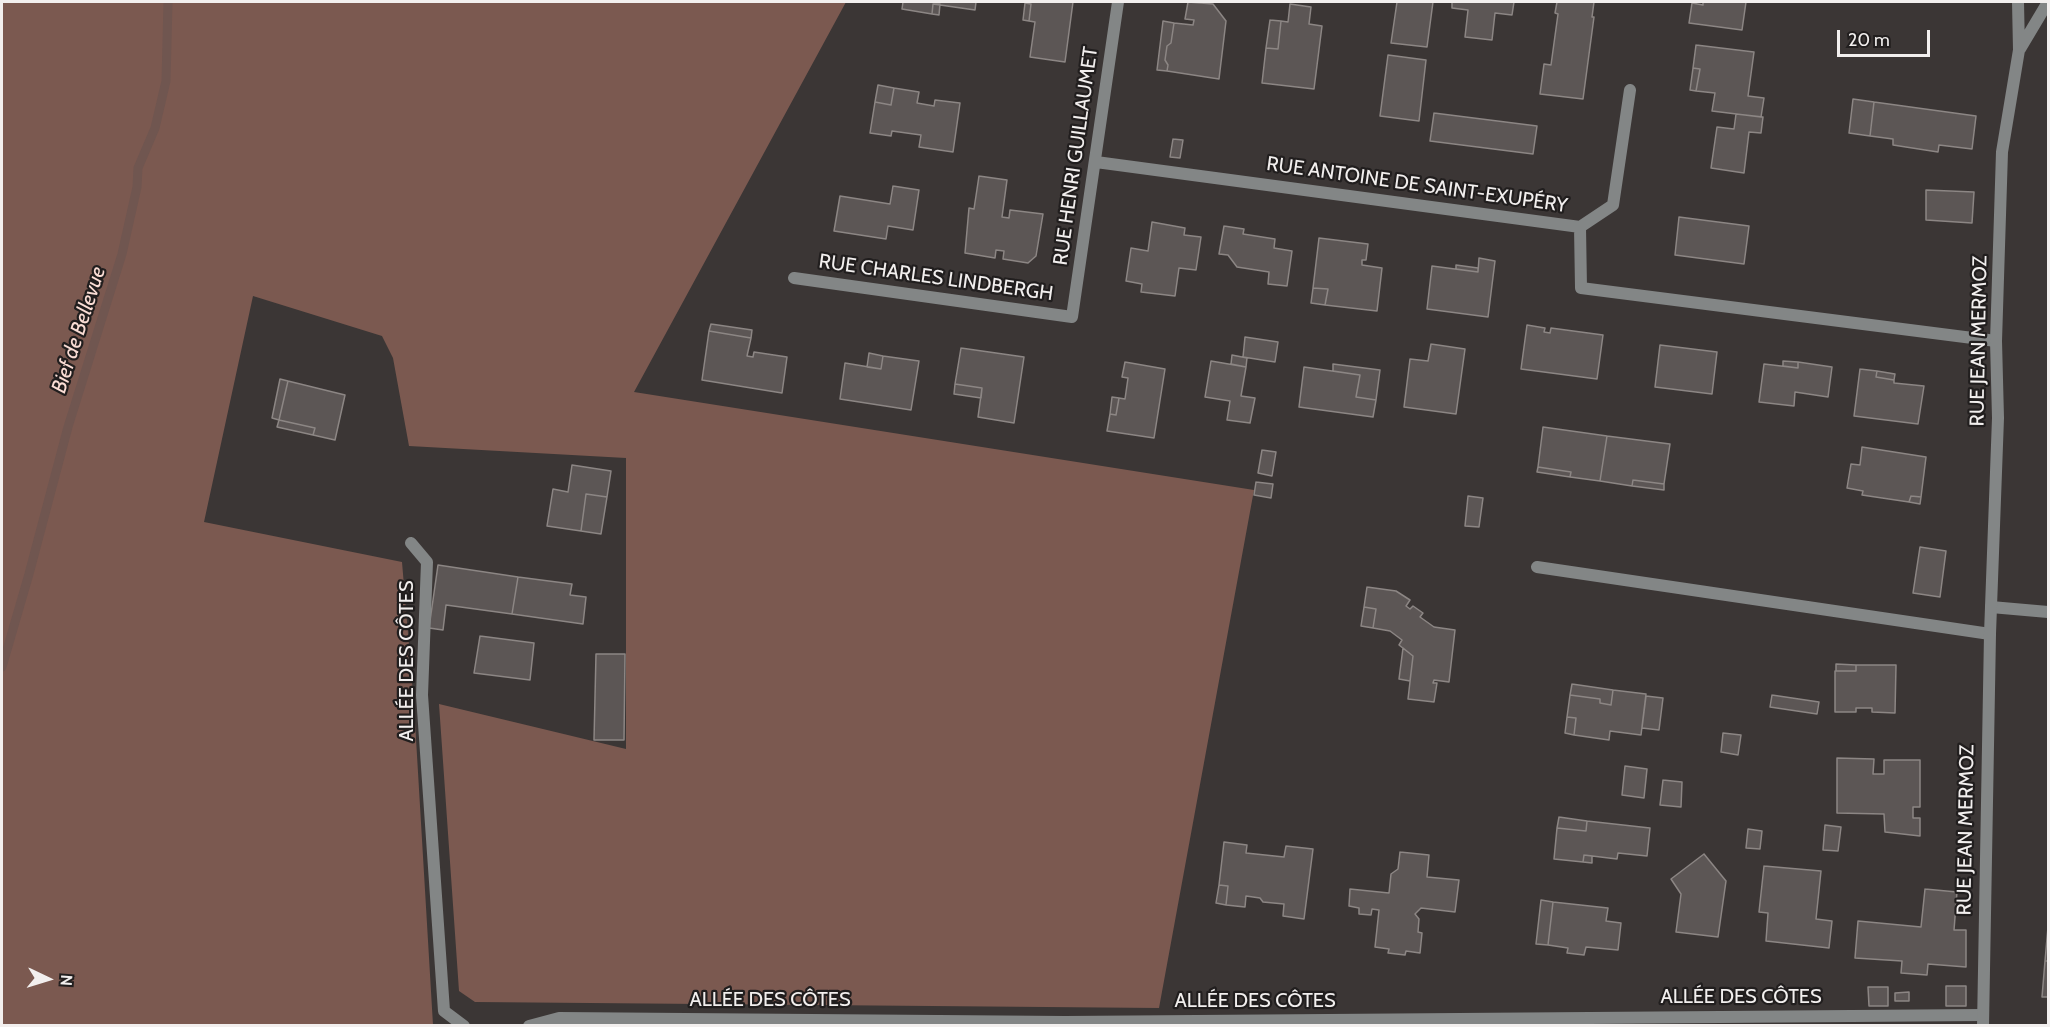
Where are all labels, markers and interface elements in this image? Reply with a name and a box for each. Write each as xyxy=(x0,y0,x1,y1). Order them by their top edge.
scale bar xyxy=(1840,18,1933,56)
text: 20 m xyxy=(1848,29,1890,51)
street label: RUE HENRI GUILLAUMET xyxy=(1049,45,1103,267)
street label: RUE ANTOINE DE SAINT-EXUPÉRY xyxy=(1265,152,1569,218)
street label: RUE CHARLES LINDBERGH xyxy=(817,250,1055,306)
street label: RUE JEAN MERMOZ xyxy=(1966,255,1992,427)
water label: Bief de Bellevue xyxy=(47,264,111,396)
street label: ALLÉE DES CÔTES xyxy=(395,580,419,742)
street label: RUE JEAN MERMOZ xyxy=(1953,744,1979,916)
north arrow xyxy=(18,949,78,1009)
text: N xyxy=(57,974,76,987)
street label: ALLÉE DES CÔTES xyxy=(1660,985,1822,1009)
street label: ALLÉE DES CÔTES xyxy=(689,988,851,1012)
street label: ALLÉE DES CÔTES xyxy=(1174,989,1336,1013)

